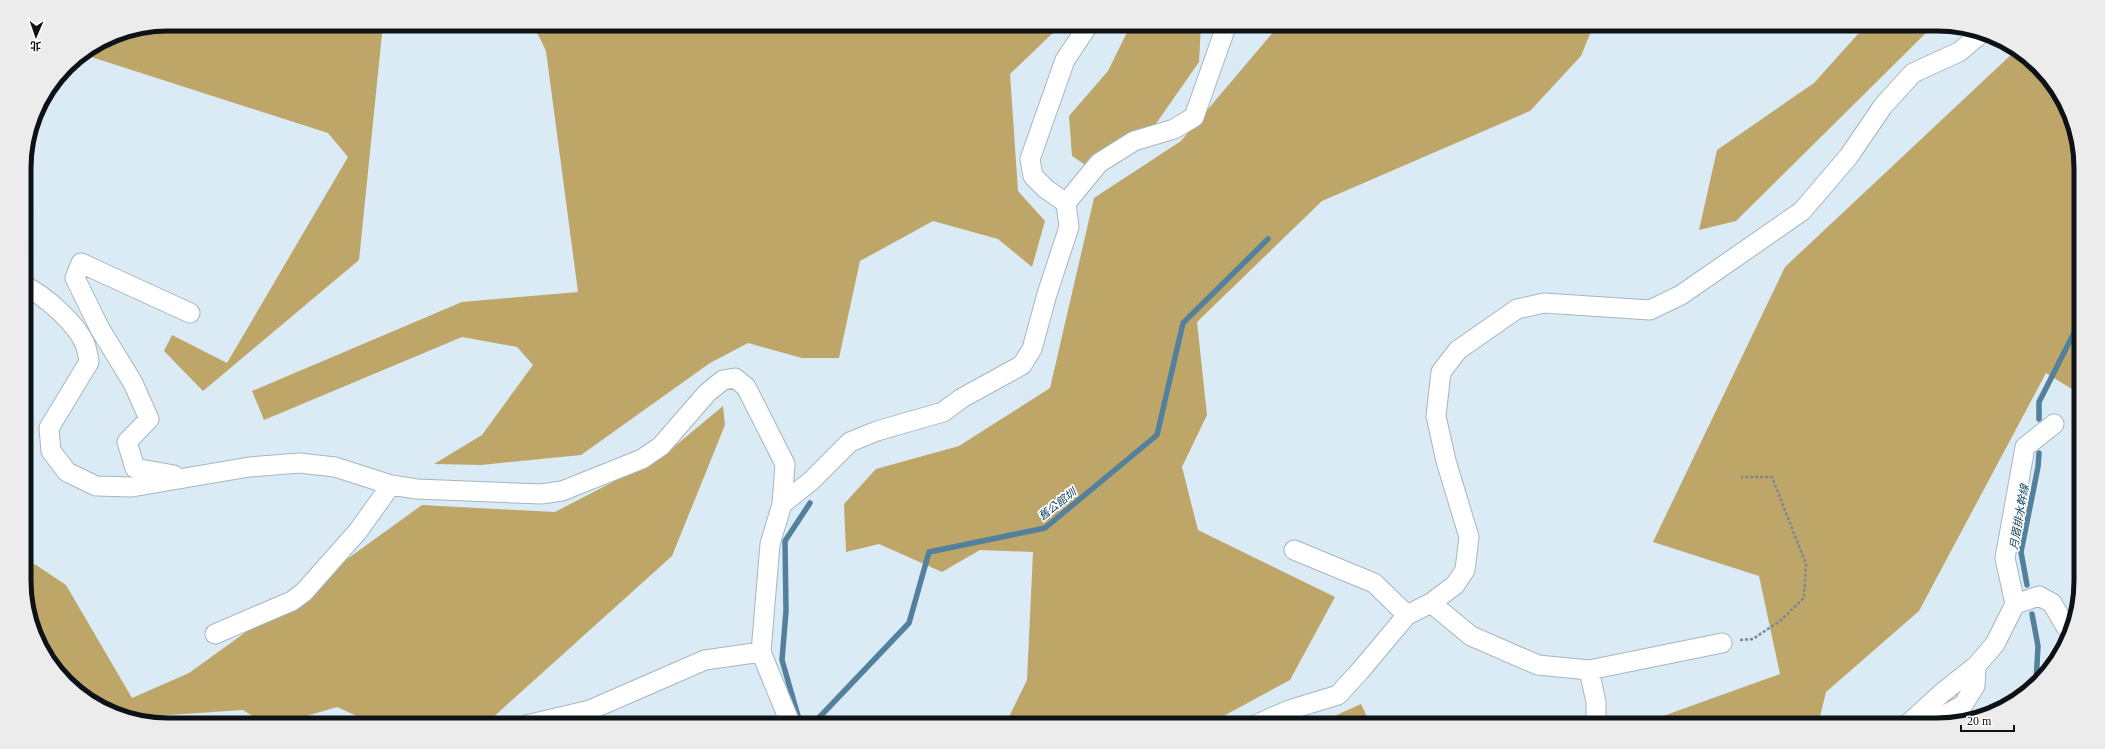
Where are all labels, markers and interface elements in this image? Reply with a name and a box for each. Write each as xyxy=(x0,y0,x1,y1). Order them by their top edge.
north arrow xyxy=(16,16,56,56)
text: 北 xyxy=(30,40,41,52)
water label: 月眉排水幹線 xyxy=(2007,481,2031,551)
water label: 舊公館圳 xyxy=(1036,484,1080,522)
scale bar xyxy=(1961,707,2014,733)
text: 20 m xyxy=(1967,714,1992,728)

